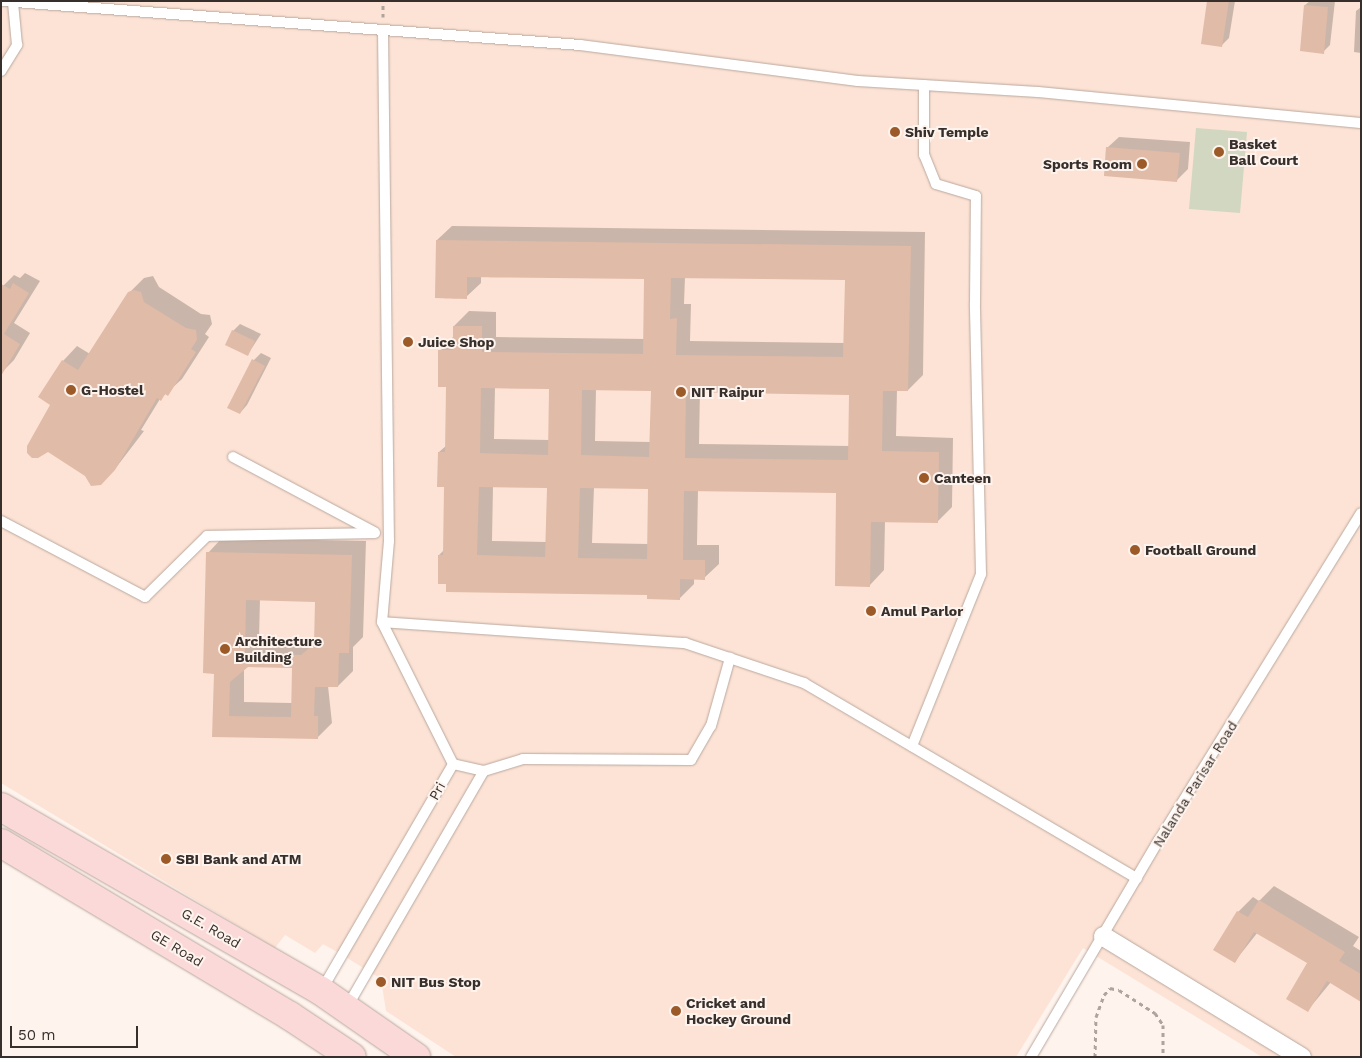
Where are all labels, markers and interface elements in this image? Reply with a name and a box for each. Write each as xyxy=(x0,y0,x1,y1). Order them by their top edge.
place label: Shiv Temple xyxy=(905,124,989,140)
marker: Shiv Temple xyxy=(889,126,901,138)
place label: Basket Ball Court xyxy=(1229,136,1298,168)
marker: Basket Ball Court xyxy=(1213,146,1225,158)
place label: Sports Room xyxy=(1043,156,1132,172)
marker: Sports Room xyxy=(1136,158,1148,170)
place label: Juice Shop xyxy=(418,334,494,350)
marker: Juice Shop xyxy=(402,336,414,348)
place label: G-Hostel xyxy=(81,382,144,398)
marker: G-Hostel xyxy=(65,384,77,396)
place label: NIT Raipur xyxy=(691,384,764,400)
marker: NIT Raipur xyxy=(675,386,687,398)
place label: Canteen xyxy=(934,470,991,486)
marker: Canteen xyxy=(918,472,930,484)
place label: Football Ground xyxy=(1145,542,1256,558)
marker: Football Ground xyxy=(1129,544,1141,556)
place label: Amul Parlor xyxy=(881,603,963,619)
marker: Amul Parlor xyxy=(865,605,877,617)
place label: Architecture Building xyxy=(235,633,322,666)
marker: Architecture Building xyxy=(219,643,231,655)
street label: Nalanda Parisar Road xyxy=(1149,718,1241,850)
street label: Pri xyxy=(425,779,449,803)
place label: SBI Bank and ATM xyxy=(176,851,302,867)
marker: SBI Bank and ATM xyxy=(160,853,172,865)
street label: G.E. Road xyxy=(178,904,244,952)
street label: GE Road xyxy=(148,926,206,970)
place label: NIT Bus Stop xyxy=(391,974,481,990)
marker: NIT Bus Stop xyxy=(375,976,387,988)
place label: Cricket and Hockey Ground xyxy=(686,995,791,1028)
marker: Cricket and Hockey Ground xyxy=(670,1005,682,1017)
scale bar xyxy=(12,1016,140,1048)
text: 50 m xyxy=(18,1026,55,1044)

